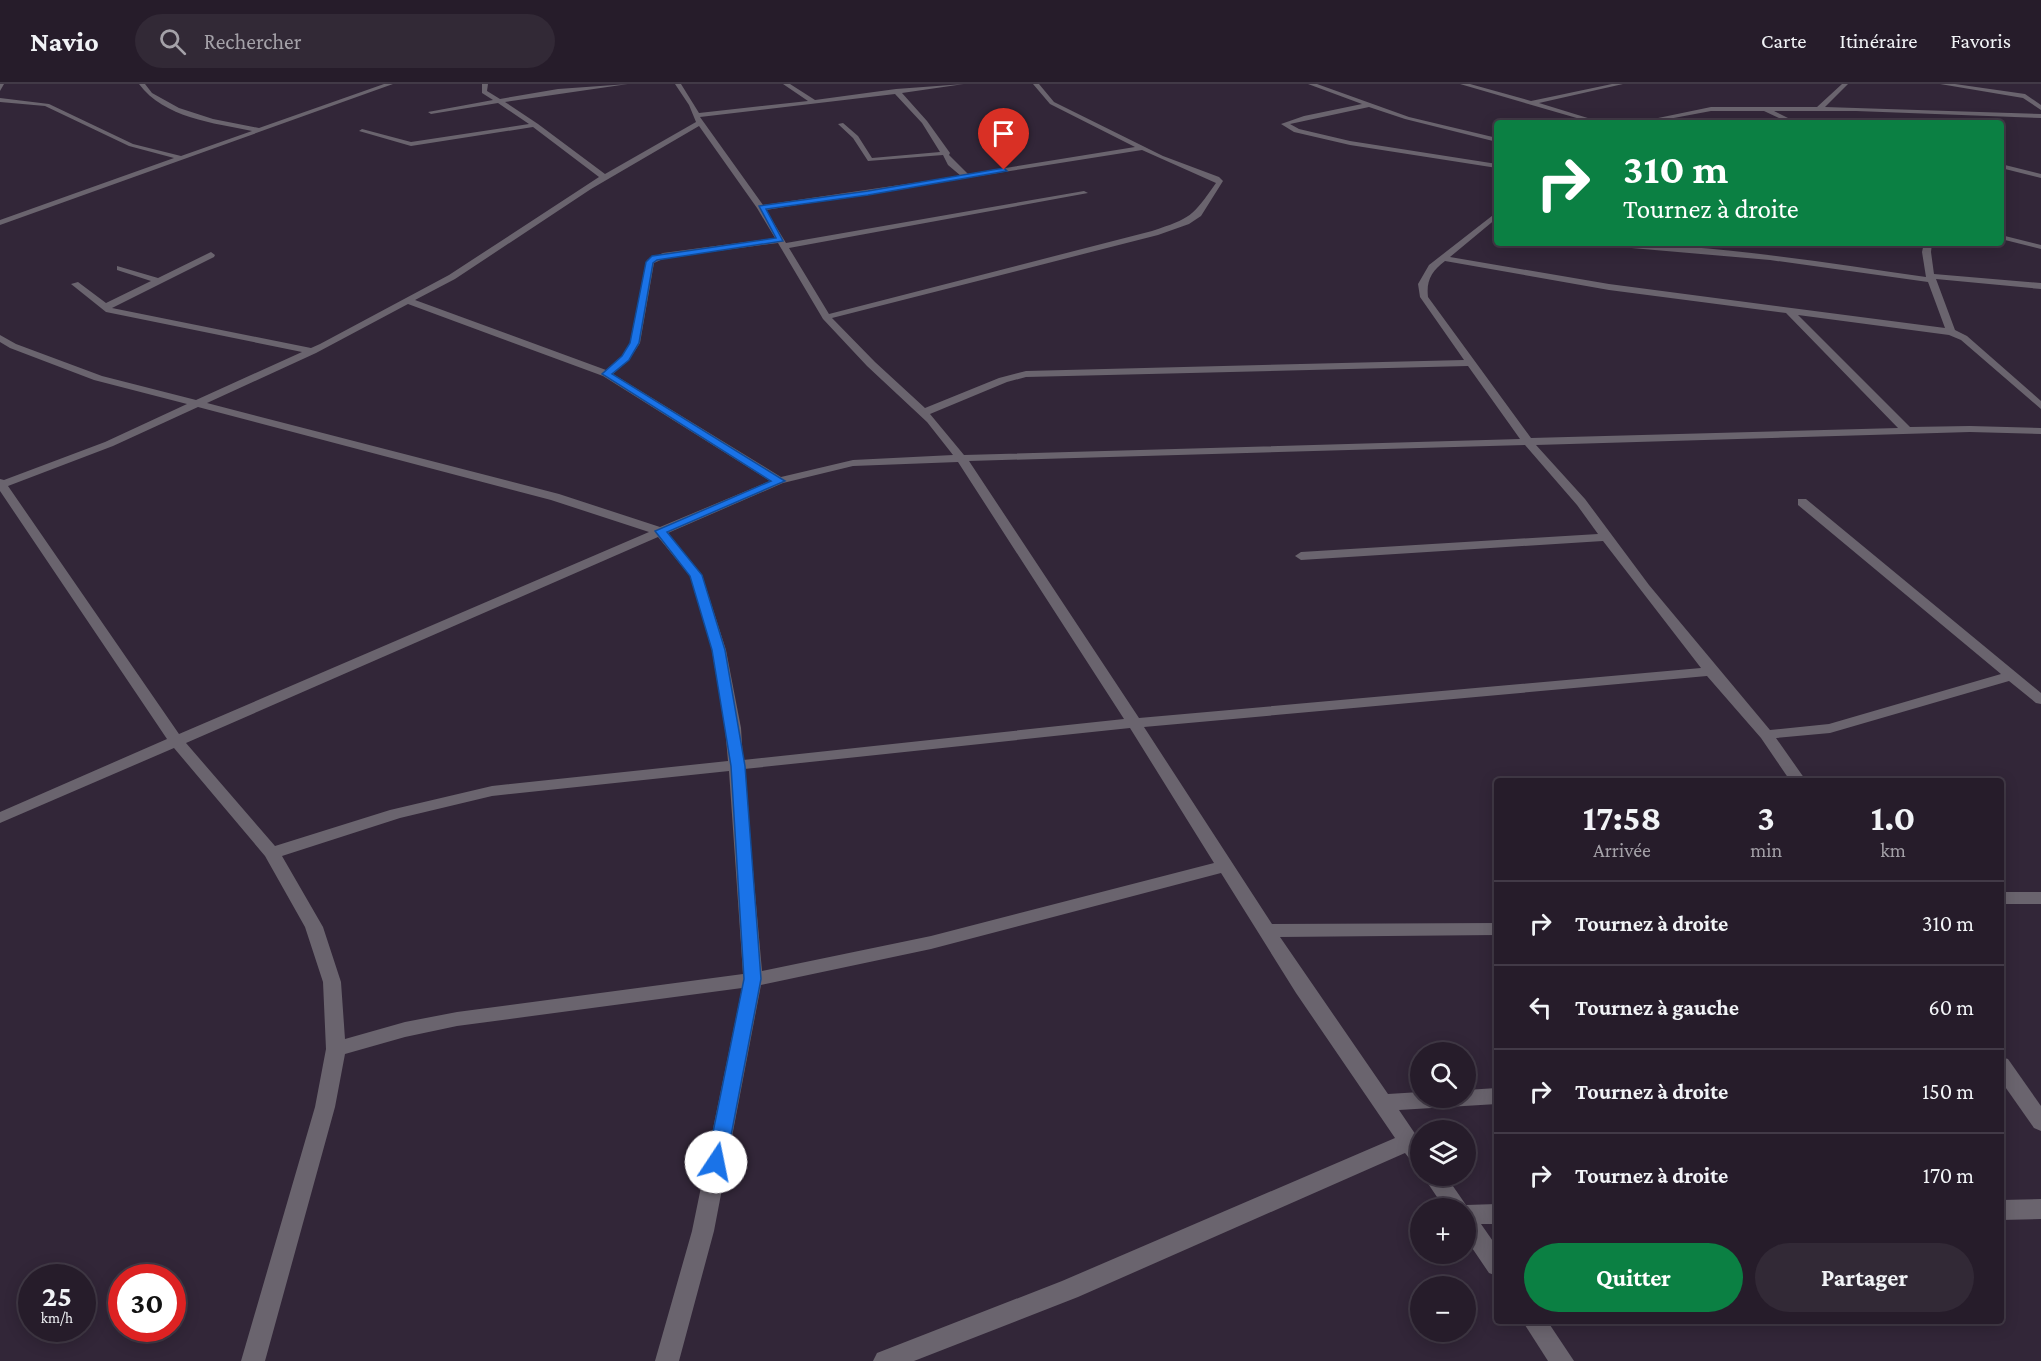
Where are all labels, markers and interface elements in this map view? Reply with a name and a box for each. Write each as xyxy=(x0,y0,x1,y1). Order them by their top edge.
search box xyxy=(135,14,555,68)
icon: search xyxy=(156,25,189,58)
text: Navio xyxy=(30,26,99,57)
text: Rechercher xyxy=(204,29,302,54)
text: Carte xyxy=(1761,29,1807,53)
text: Itinéraire xyxy=(1840,29,1917,53)
text: Favoris xyxy=(1950,29,2011,53)
pin xyxy=(978,108,1029,170)
icon: arrive xyxy=(987,117,1020,150)
icon: right xyxy=(1524,144,1602,222)
text: 310 m xyxy=(1623,145,1728,192)
text: Tournez à droite xyxy=(1623,194,1799,224)
text: 17:58 xyxy=(1583,798,1661,838)
text: 3 xyxy=(1757,798,1775,838)
text: 1.0 xyxy=(1871,798,1915,838)
text: Arrivée xyxy=(1593,839,1651,861)
text: min xyxy=(1750,839,1782,861)
text: km xyxy=(1880,839,1906,861)
icon: right xyxy=(1524,907,1557,940)
text: Tournez à droite xyxy=(1575,911,1728,936)
text: 310 m xyxy=(1922,911,1974,936)
icon: left xyxy=(1524,991,1557,1024)
text: Tournez à gauche xyxy=(1575,995,1739,1020)
text: 60 m xyxy=(1929,995,1974,1020)
map controls xyxy=(1410,1042,1476,1342)
button: search xyxy=(1410,1042,1476,1108)
icon: right xyxy=(1524,1075,1557,1108)
text: Tournez à droite xyxy=(1575,1079,1728,1104)
text: 150 m xyxy=(1922,1079,1974,1104)
button: layers xyxy=(1410,1120,1476,1186)
position arrow xyxy=(684,1130,748,1194)
icon: right xyxy=(1524,1159,1557,1192)
text: Tournez à droite xyxy=(1575,1163,1728,1188)
text: 170 m xyxy=(1923,1163,1974,1188)
button: + xyxy=(1410,1198,1476,1264)
button: Quitter xyxy=(1524,1243,1743,1312)
button: Partager xyxy=(1755,1243,1974,1312)
speed limit sign: 30 xyxy=(108,1264,186,1342)
button: − xyxy=(1410,1276,1476,1342)
text: 25 xyxy=(42,1279,72,1312)
text: km/h xyxy=(41,1310,73,1326)

